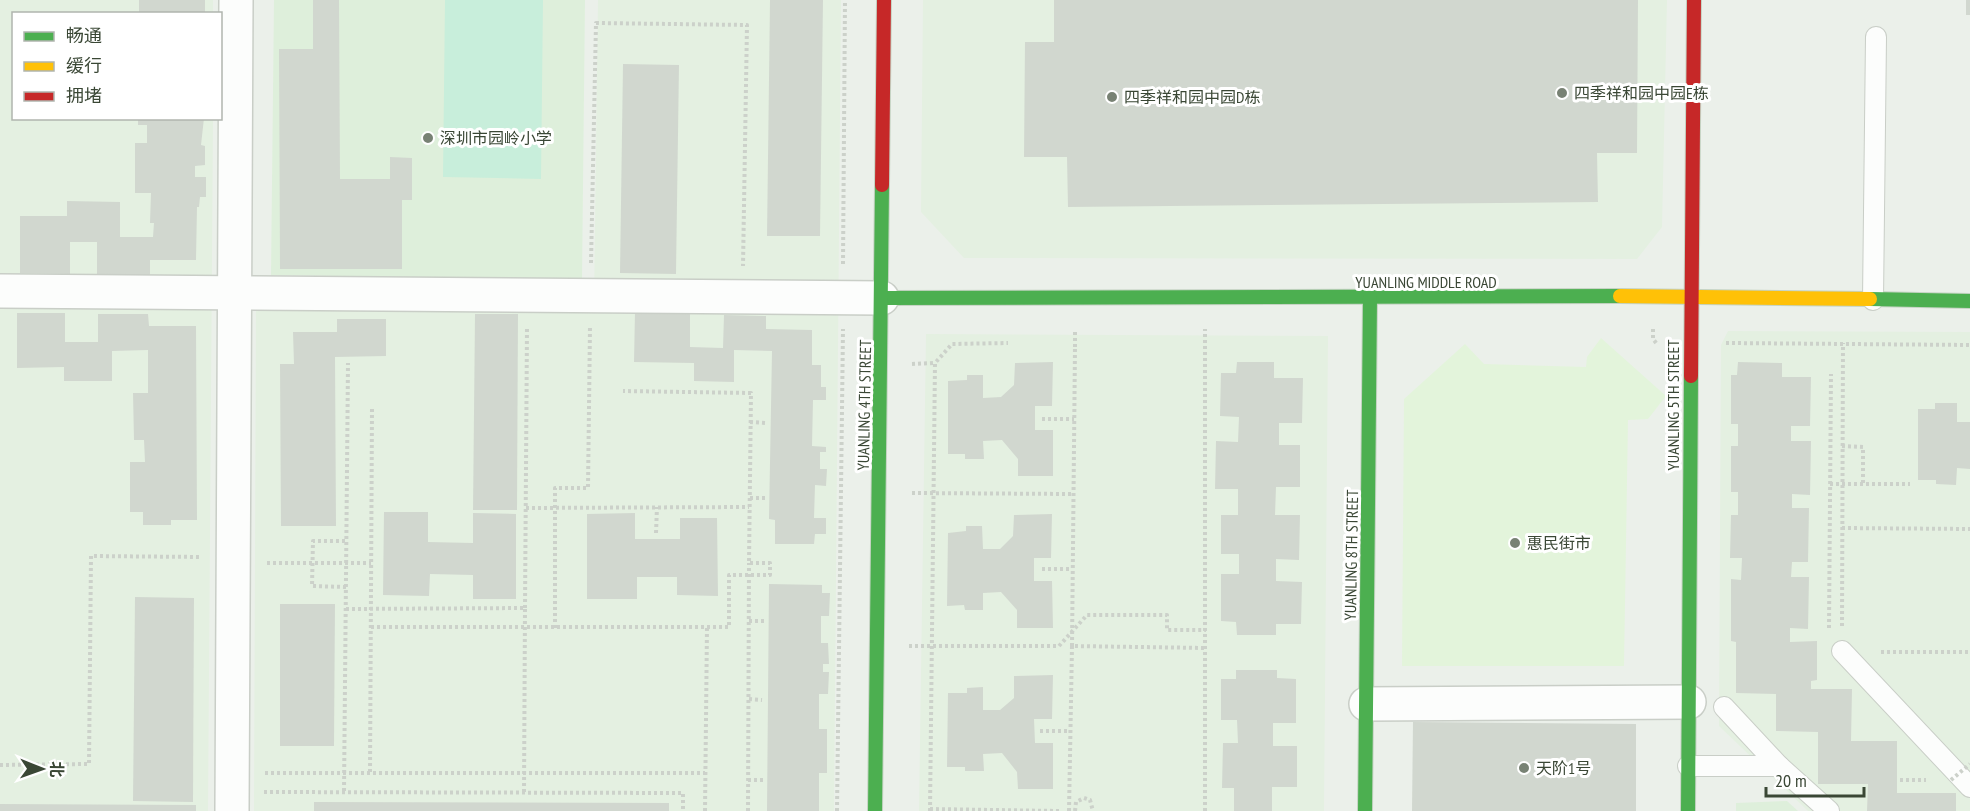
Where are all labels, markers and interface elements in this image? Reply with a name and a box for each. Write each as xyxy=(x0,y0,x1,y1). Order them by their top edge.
legend xyxy=(12,12,222,120)
text: 畅通 xyxy=(66,24,102,47)
text: 缓行 xyxy=(66,54,102,77)
place label: 四季祥和园中园E栋 xyxy=(1574,83,1709,103)
text: 拥堵 xyxy=(66,84,102,107)
marker: 四季祥和园中园E栋 xyxy=(1555,86,1569,100)
place label: 四季祥和园中园D栋 xyxy=(1124,87,1260,107)
marker: 四季祥和园中园D栋 xyxy=(1105,90,1119,104)
place label: 深圳市园岭小学 xyxy=(440,128,552,148)
marker: 深圳市园岭小学 xyxy=(421,131,435,145)
street label: YUANLING MIDDLE ROAD xyxy=(1355,272,1497,292)
street label: YUANLING 4TH STREET xyxy=(853,339,875,471)
street label: YUANLING 5TH STREET xyxy=(1663,340,1683,470)
street label: YUANLING 8TH STREET xyxy=(1340,489,1362,621)
place label: 惠民街市 xyxy=(1527,533,1591,553)
marker: 惠民街市 xyxy=(1508,536,1522,550)
north arrow xyxy=(12,739,72,799)
place label: 天阶1号 xyxy=(1536,758,1591,778)
scale bar xyxy=(1766,760,1864,798)
text: 北 xyxy=(47,761,67,777)
marker: 天阶1号 xyxy=(1517,761,1531,775)
text: 20 m xyxy=(1775,769,1807,792)

